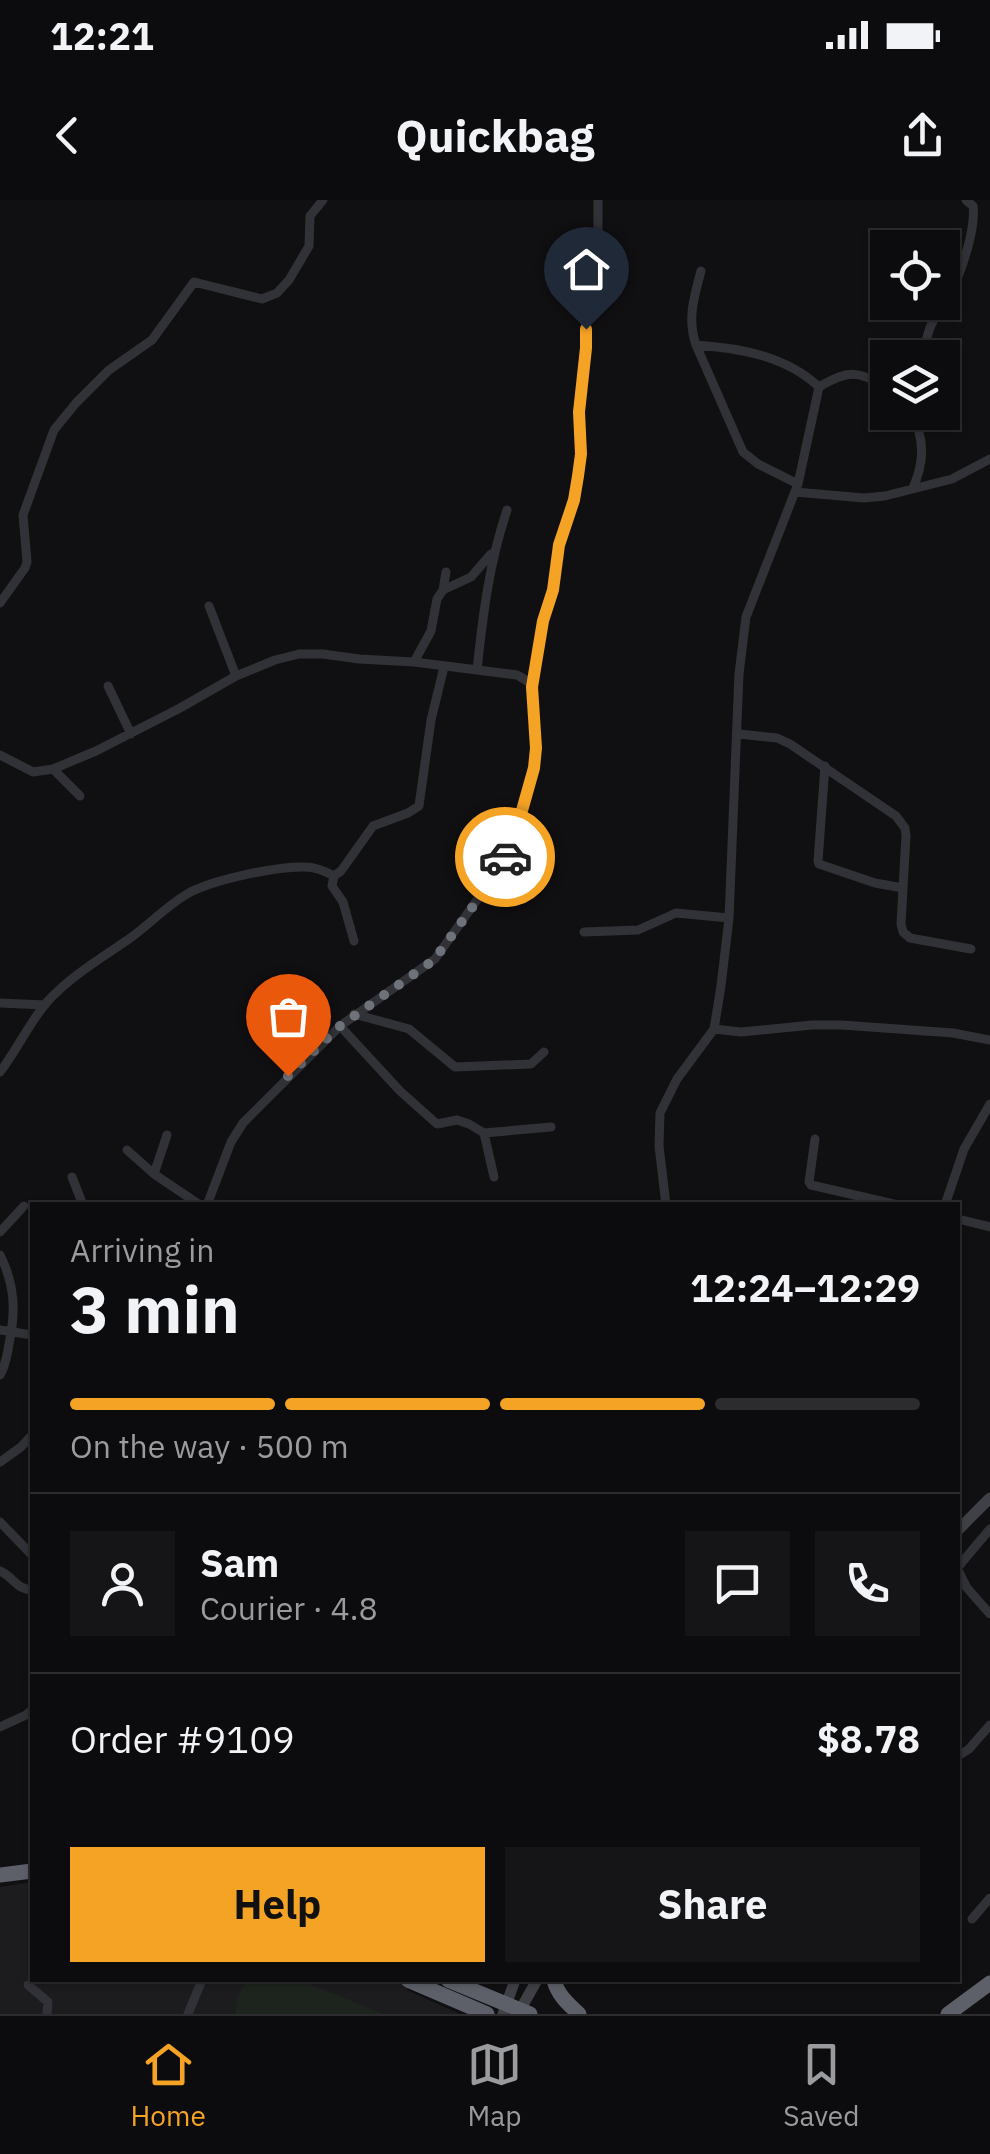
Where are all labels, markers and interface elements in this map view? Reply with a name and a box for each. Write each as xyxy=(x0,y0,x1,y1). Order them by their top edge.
text: 12:21 xyxy=(50,11,154,60)
text: Quickbag xyxy=(396,106,594,164)
icon: back xyxy=(40,108,95,163)
icon: share xyxy=(895,108,950,163)
pin xyxy=(544,227,629,330)
map controls xyxy=(870,230,960,430)
button: locate xyxy=(870,230,960,320)
icon: home xyxy=(559,242,614,297)
button: layers xyxy=(870,340,960,430)
courier xyxy=(455,807,555,907)
icon: car xyxy=(478,830,533,885)
pin xyxy=(246,974,331,1077)
icon: bag xyxy=(261,989,316,1044)
text: Arriving in xyxy=(70,1229,215,1271)
text: 12:24–12:29 xyxy=(690,1263,920,1312)
text: 3 min xyxy=(70,1266,240,1351)
text: On the way · 500 m xyxy=(70,1425,349,1467)
button: person xyxy=(70,1531,175,1636)
button: chat xyxy=(685,1531,790,1636)
button: phone xyxy=(815,1531,920,1636)
text: Sam xyxy=(200,1538,279,1587)
text: Courier · 4.8 xyxy=(200,1587,378,1629)
text: Order #9109 xyxy=(70,1714,295,1763)
text: $8.78 xyxy=(817,1714,920,1763)
button: Help xyxy=(70,1847,485,1962)
button: Share xyxy=(505,1847,920,1962)
tab: Home xyxy=(131,2037,206,2134)
tab: Map xyxy=(467,2037,522,2134)
tab: Saved xyxy=(783,2037,859,2134)

